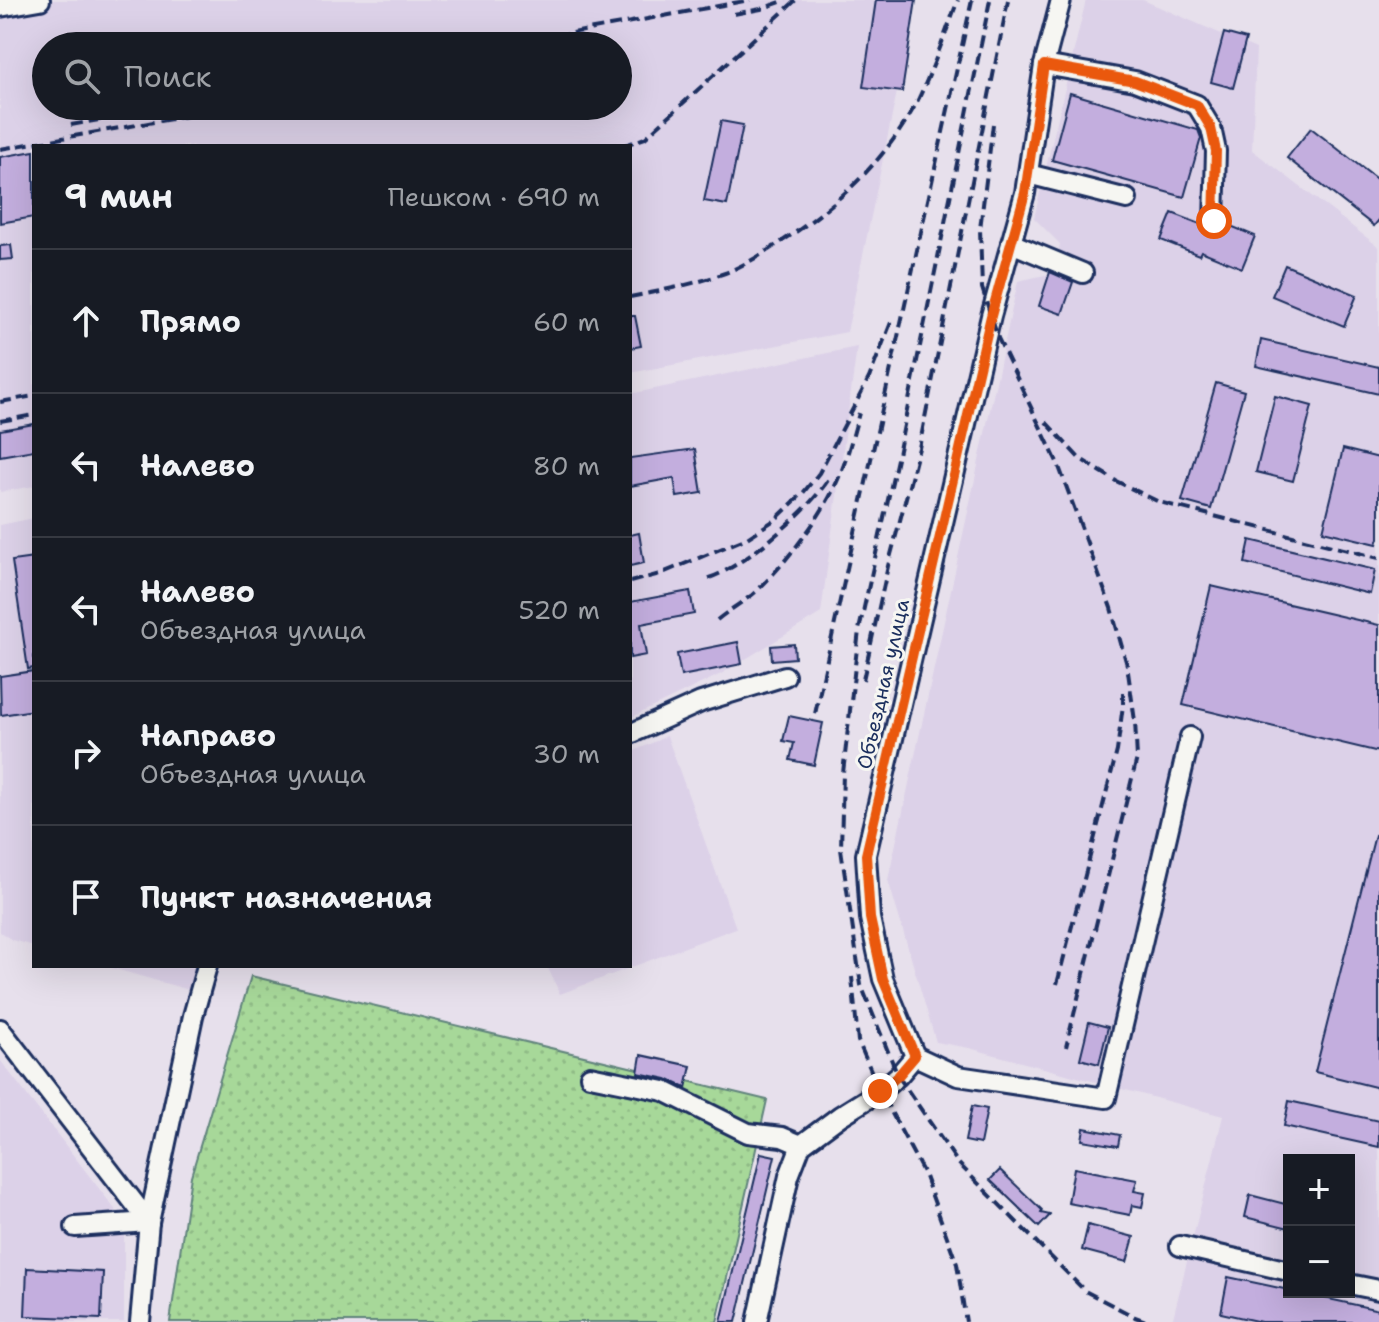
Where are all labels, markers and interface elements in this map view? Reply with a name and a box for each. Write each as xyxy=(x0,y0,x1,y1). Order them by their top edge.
search box xyxy=(32,32,632,120)
icon: search xyxy=(60,54,104,98)
text: Поиск xyxy=(124,56,212,97)
text: 9 мин xyxy=(64,173,173,219)
text: Пешком · 690 m xyxy=(388,179,600,214)
route start xyxy=(1196,203,1232,239)
icon: ahead xyxy=(64,299,108,343)
text: Прямо xyxy=(140,301,241,342)
text: 60 m xyxy=(533,304,600,339)
icon: left xyxy=(64,443,108,487)
text: Налево xyxy=(140,445,255,486)
text: 80 m xyxy=(533,448,600,483)
text: Налево xyxy=(140,571,255,612)
icon: left xyxy=(64,587,108,631)
text: 520 m xyxy=(519,592,600,627)
street label: Объездная улица xyxy=(851,596,915,772)
text: Объездная улица xyxy=(140,612,366,647)
text: Направо xyxy=(140,715,276,756)
icon: right xyxy=(64,731,108,775)
text: 30 m xyxy=(533,736,600,771)
text: Объездная улица xyxy=(140,756,366,791)
icon: arrive xyxy=(64,875,108,919)
text: Пункт назначения xyxy=(140,877,432,918)
route end xyxy=(862,1073,898,1109)
map controls xyxy=(1283,1154,1355,1298)
button: + xyxy=(1283,1154,1355,1226)
button: − xyxy=(1283,1226,1355,1298)

